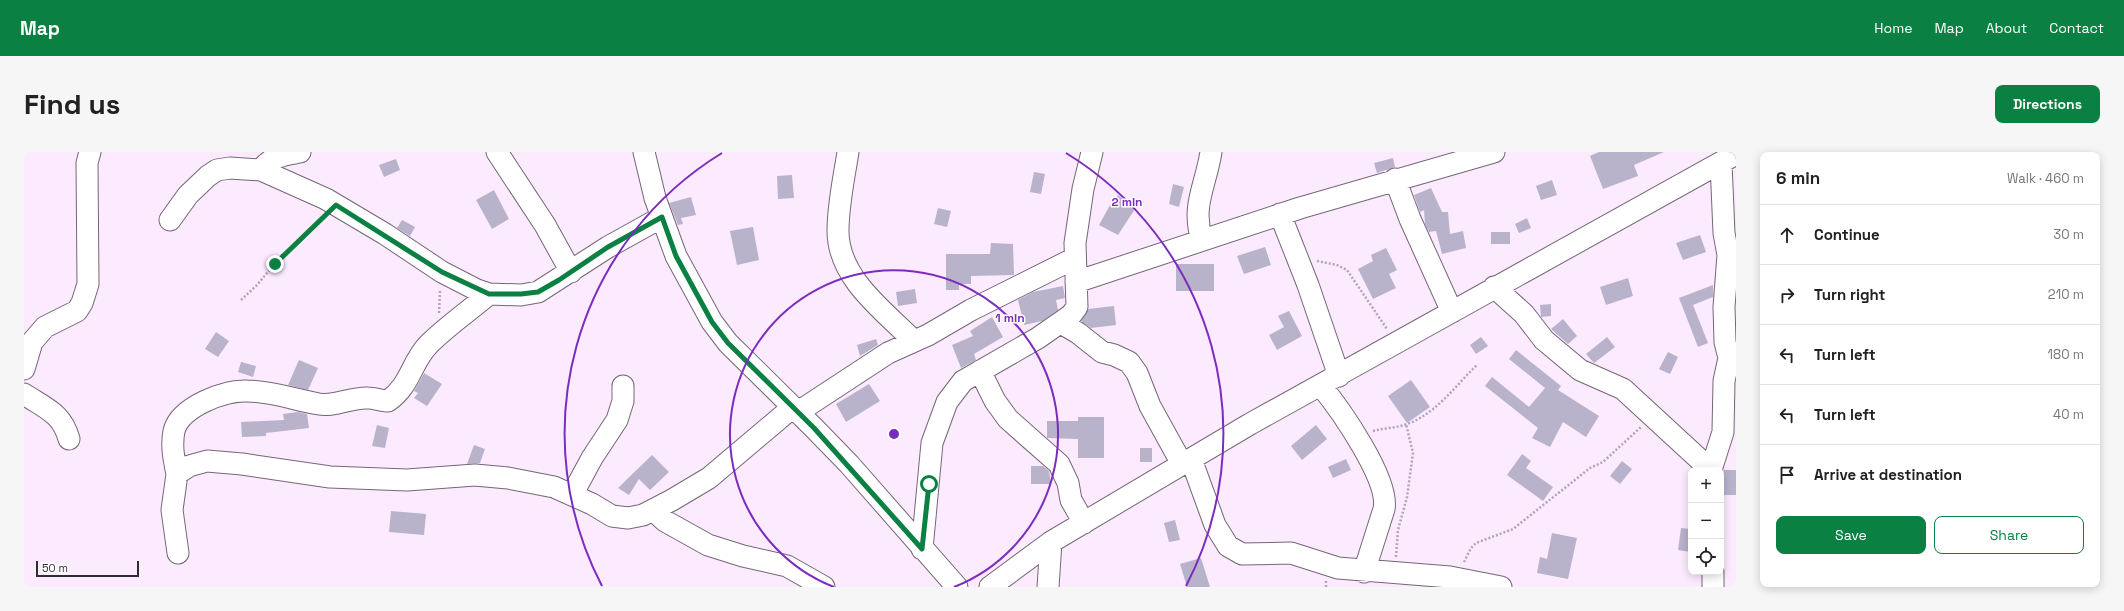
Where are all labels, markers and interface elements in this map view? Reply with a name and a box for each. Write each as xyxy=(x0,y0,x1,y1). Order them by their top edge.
text: Map xyxy=(20,16,60,41)
text: Home xyxy=(1874,19,1912,37)
text: Map xyxy=(1934,19,1964,37)
text: About xyxy=(1986,19,2027,37)
text: Contact xyxy=(2049,19,2104,37)
button: Directions xyxy=(1995,85,2100,123)
text: Find us xyxy=(24,86,121,122)
text: 6 min xyxy=(1776,167,1820,189)
text: Walk · 460 m xyxy=(2007,170,2084,187)
text: 2 min xyxy=(1111,194,1143,210)
icon: ahead xyxy=(1776,224,1798,246)
text: Continue xyxy=(1814,225,1880,244)
text: 30 m xyxy=(2053,226,2084,243)
route end xyxy=(266,255,284,273)
icon: right xyxy=(1776,284,1798,306)
text: Turn right xyxy=(1814,285,1885,304)
text: 210 m xyxy=(2048,286,2084,303)
text: 1 min xyxy=(995,310,1025,326)
icon: left xyxy=(1776,344,1798,366)
text: Turn left xyxy=(1814,345,1876,364)
text: 180 m xyxy=(2048,346,2084,363)
icon: left xyxy=(1776,404,1798,426)
text: Turn left xyxy=(1814,405,1876,424)
text: 40 m xyxy=(2053,406,2084,423)
centre of rings xyxy=(887,427,901,441)
icon: arrive xyxy=(1776,464,1798,486)
text: Arrive at destination xyxy=(1814,465,1962,484)
map controls xyxy=(1688,467,1724,575)
button: + xyxy=(1688,467,1724,503)
route start xyxy=(920,475,938,493)
button: − xyxy=(1688,503,1724,539)
button: Save xyxy=(1776,516,1926,554)
button: Share xyxy=(1934,516,2084,554)
button: locate xyxy=(1688,539,1724,575)
scale bar xyxy=(36,559,139,578)
text: 50 m xyxy=(42,561,68,575)

